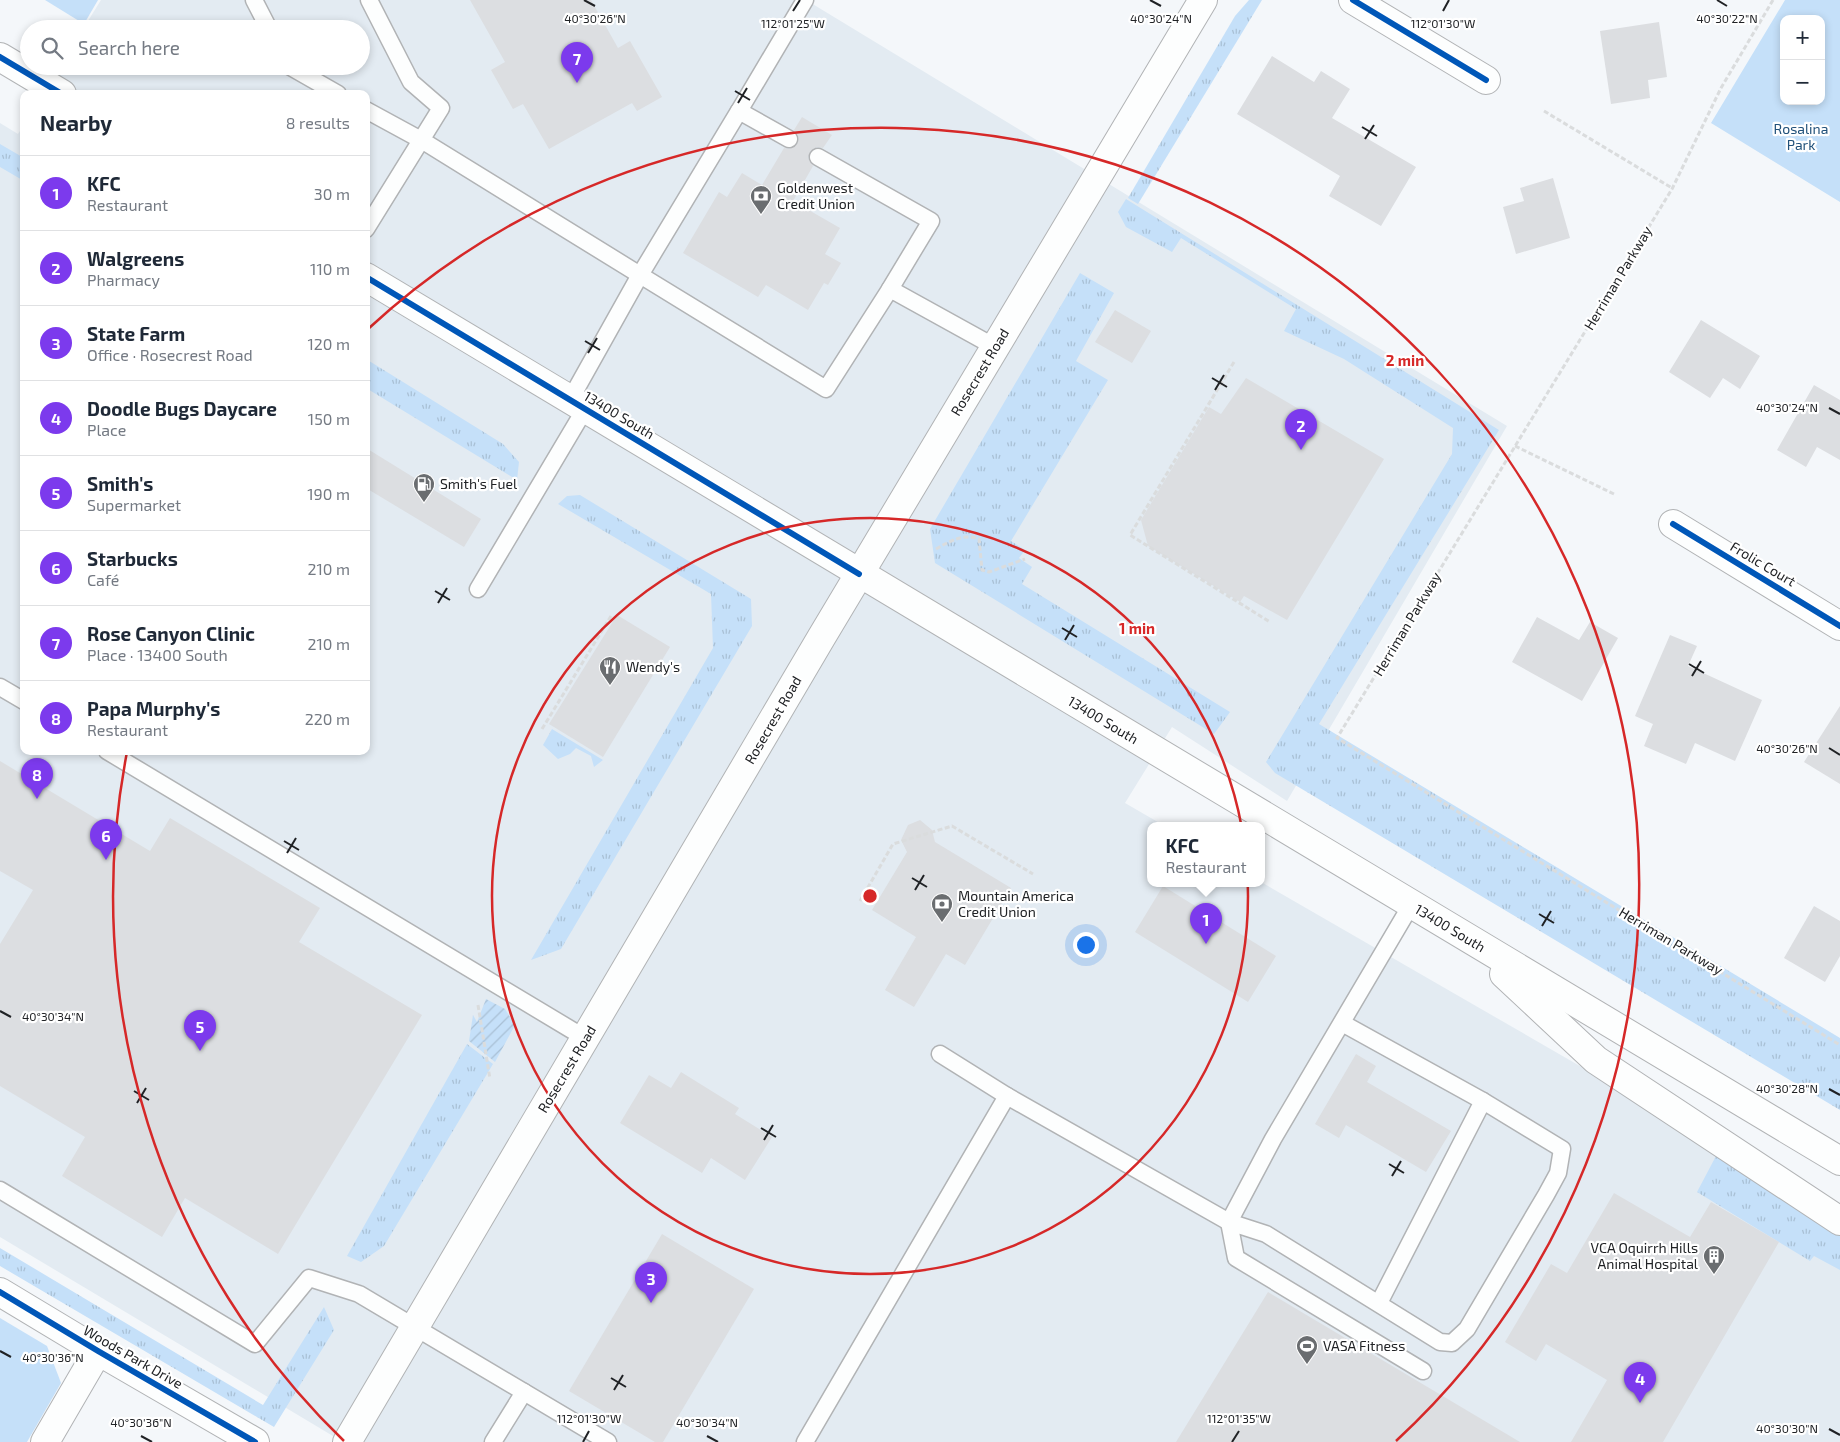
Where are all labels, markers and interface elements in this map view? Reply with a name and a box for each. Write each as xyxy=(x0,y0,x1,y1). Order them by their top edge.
text: 40°30'26"N xyxy=(564,11,626,25)
text: 40°30'24"N xyxy=(1130,11,1192,25)
text: 40°30'22"N xyxy=(1696,11,1758,25)
map controls xyxy=(1780,15,1825,105)
button: + xyxy=(1780,15,1825,60)
text: 112°01'25"W xyxy=(761,16,825,30)
text: 112°01'30"W xyxy=(1411,16,1475,30)
search box xyxy=(20,20,370,75)
icon: search xyxy=(38,34,66,62)
text: Search here xyxy=(78,36,180,59)
pin: 7 xyxy=(561,42,593,83)
button: − xyxy=(1780,60,1825,105)
text: Nearby xyxy=(40,110,112,135)
text: 8 results xyxy=(286,113,350,132)
park label: Rosalina Park xyxy=(1774,120,1828,153)
text: KFC xyxy=(87,172,121,195)
place label: Goldenwest Credit Union xyxy=(777,179,855,212)
text: 1 xyxy=(53,184,59,203)
text: 30 m xyxy=(314,184,350,203)
bank icon: Goldenwest Credit Union xyxy=(749,184,773,215)
text: Restaurant xyxy=(87,195,168,214)
street label: Herriman Parkway xyxy=(1580,222,1656,333)
text: Walgreens xyxy=(87,247,184,270)
text: 2 xyxy=(51,259,61,278)
text: 110 m xyxy=(310,259,350,278)
text: Pharmacy xyxy=(87,270,160,289)
text: State Farm xyxy=(87,322,185,345)
street label: Rosecrest Road xyxy=(947,325,1012,418)
text: 3 xyxy=(51,334,61,353)
text: 120 m xyxy=(307,334,350,353)
text: Office · Rosecrest Road xyxy=(87,345,253,364)
text: 2 min xyxy=(1386,351,1424,369)
street label: 13400 South xyxy=(581,387,658,442)
text: Doodle Bugs Daycare xyxy=(87,397,277,420)
text: 40°30'24"N xyxy=(1756,400,1818,414)
text: 4 xyxy=(51,409,61,428)
text: 150 m xyxy=(308,409,350,428)
pin: 2 xyxy=(1285,409,1317,450)
text: Place xyxy=(87,420,126,439)
text: Smith's xyxy=(87,472,153,495)
fuel station icon: Smith's Fuel xyxy=(412,472,436,503)
place label: Smith's Fuel xyxy=(440,475,518,492)
text: 5 xyxy=(52,484,60,503)
text: 190 m xyxy=(307,484,350,503)
text: Supermarket xyxy=(87,495,181,514)
street label: Frolic Court xyxy=(1728,537,1799,590)
text: Starbucks xyxy=(87,547,178,570)
text: 6 xyxy=(51,559,61,578)
text: 210 m xyxy=(307,559,350,578)
street label: Herriman Parkway xyxy=(1369,568,1445,679)
text: Café xyxy=(87,570,119,589)
text: 1 min xyxy=(1119,619,1155,637)
text: Rose Canyon Clinic xyxy=(87,622,255,645)
text: 7 xyxy=(52,634,60,653)
text: 210 m xyxy=(307,634,350,653)
text: Place · 13400 South xyxy=(87,645,228,664)
restaurant icon: Wendy's xyxy=(598,655,622,686)
place label: Wendy's xyxy=(626,658,680,675)
street label: Rosecrest Road xyxy=(741,673,805,767)
street label: 13400 South xyxy=(1065,692,1142,747)
text: Papa Murphy's xyxy=(87,697,220,720)
text: 8 xyxy=(51,709,61,728)
text: 220 m xyxy=(305,709,350,728)
text: Restaurant xyxy=(87,720,168,739)
text: 40°30'26"N xyxy=(1756,741,1818,755)
pin: 8 xyxy=(21,758,53,799)
pin: 6 xyxy=(90,819,122,860)
popup xyxy=(1147,822,1265,887)
text: KFC xyxy=(1165,834,1199,857)
text: Restaurant xyxy=(1165,857,1247,876)
centre of rings xyxy=(861,887,879,905)
place label: Mountain America Credit Union xyxy=(958,887,1074,920)
bank icon: Mountain America Credit Union xyxy=(930,892,954,923)
street label: 13400 South xyxy=(1412,900,1489,955)
pin: 1 xyxy=(1190,903,1222,944)
street label: Herriman Parkway xyxy=(1616,903,1727,979)
your location xyxy=(1073,932,1099,958)
text: 40°30'34"N xyxy=(22,1009,84,1023)
pin: 5 xyxy=(184,1010,216,1051)
street label: Rosecrest Road xyxy=(534,1022,599,1115)
text: 40°30'28"N xyxy=(1756,1081,1818,1095)
place label: VCA Oquirrh Hills Animal Hospital xyxy=(1591,1239,1699,1272)
building icon: VCA Oquirrh Hills Animal Hospital xyxy=(1702,1244,1726,1275)
pin: 3 xyxy=(635,1262,667,1303)
street label: Woods Park Drive xyxy=(80,1321,186,1392)
sports icon: VASA Fitness xyxy=(1295,1334,1319,1365)
place label: VASA Fitness xyxy=(1323,1337,1405,1354)
text: 40°30'36"N xyxy=(22,1350,84,1364)
pin: 4 xyxy=(1624,1362,1656,1403)
text: 112°01'30"W xyxy=(557,1411,621,1425)
text: 112°01'35"W xyxy=(1207,1411,1271,1425)
text: 40°30'36"N xyxy=(110,1415,172,1429)
text: 40°30'34"N xyxy=(676,1415,738,1429)
text: 40°30'30"N xyxy=(1756,1421,1818,1435)

